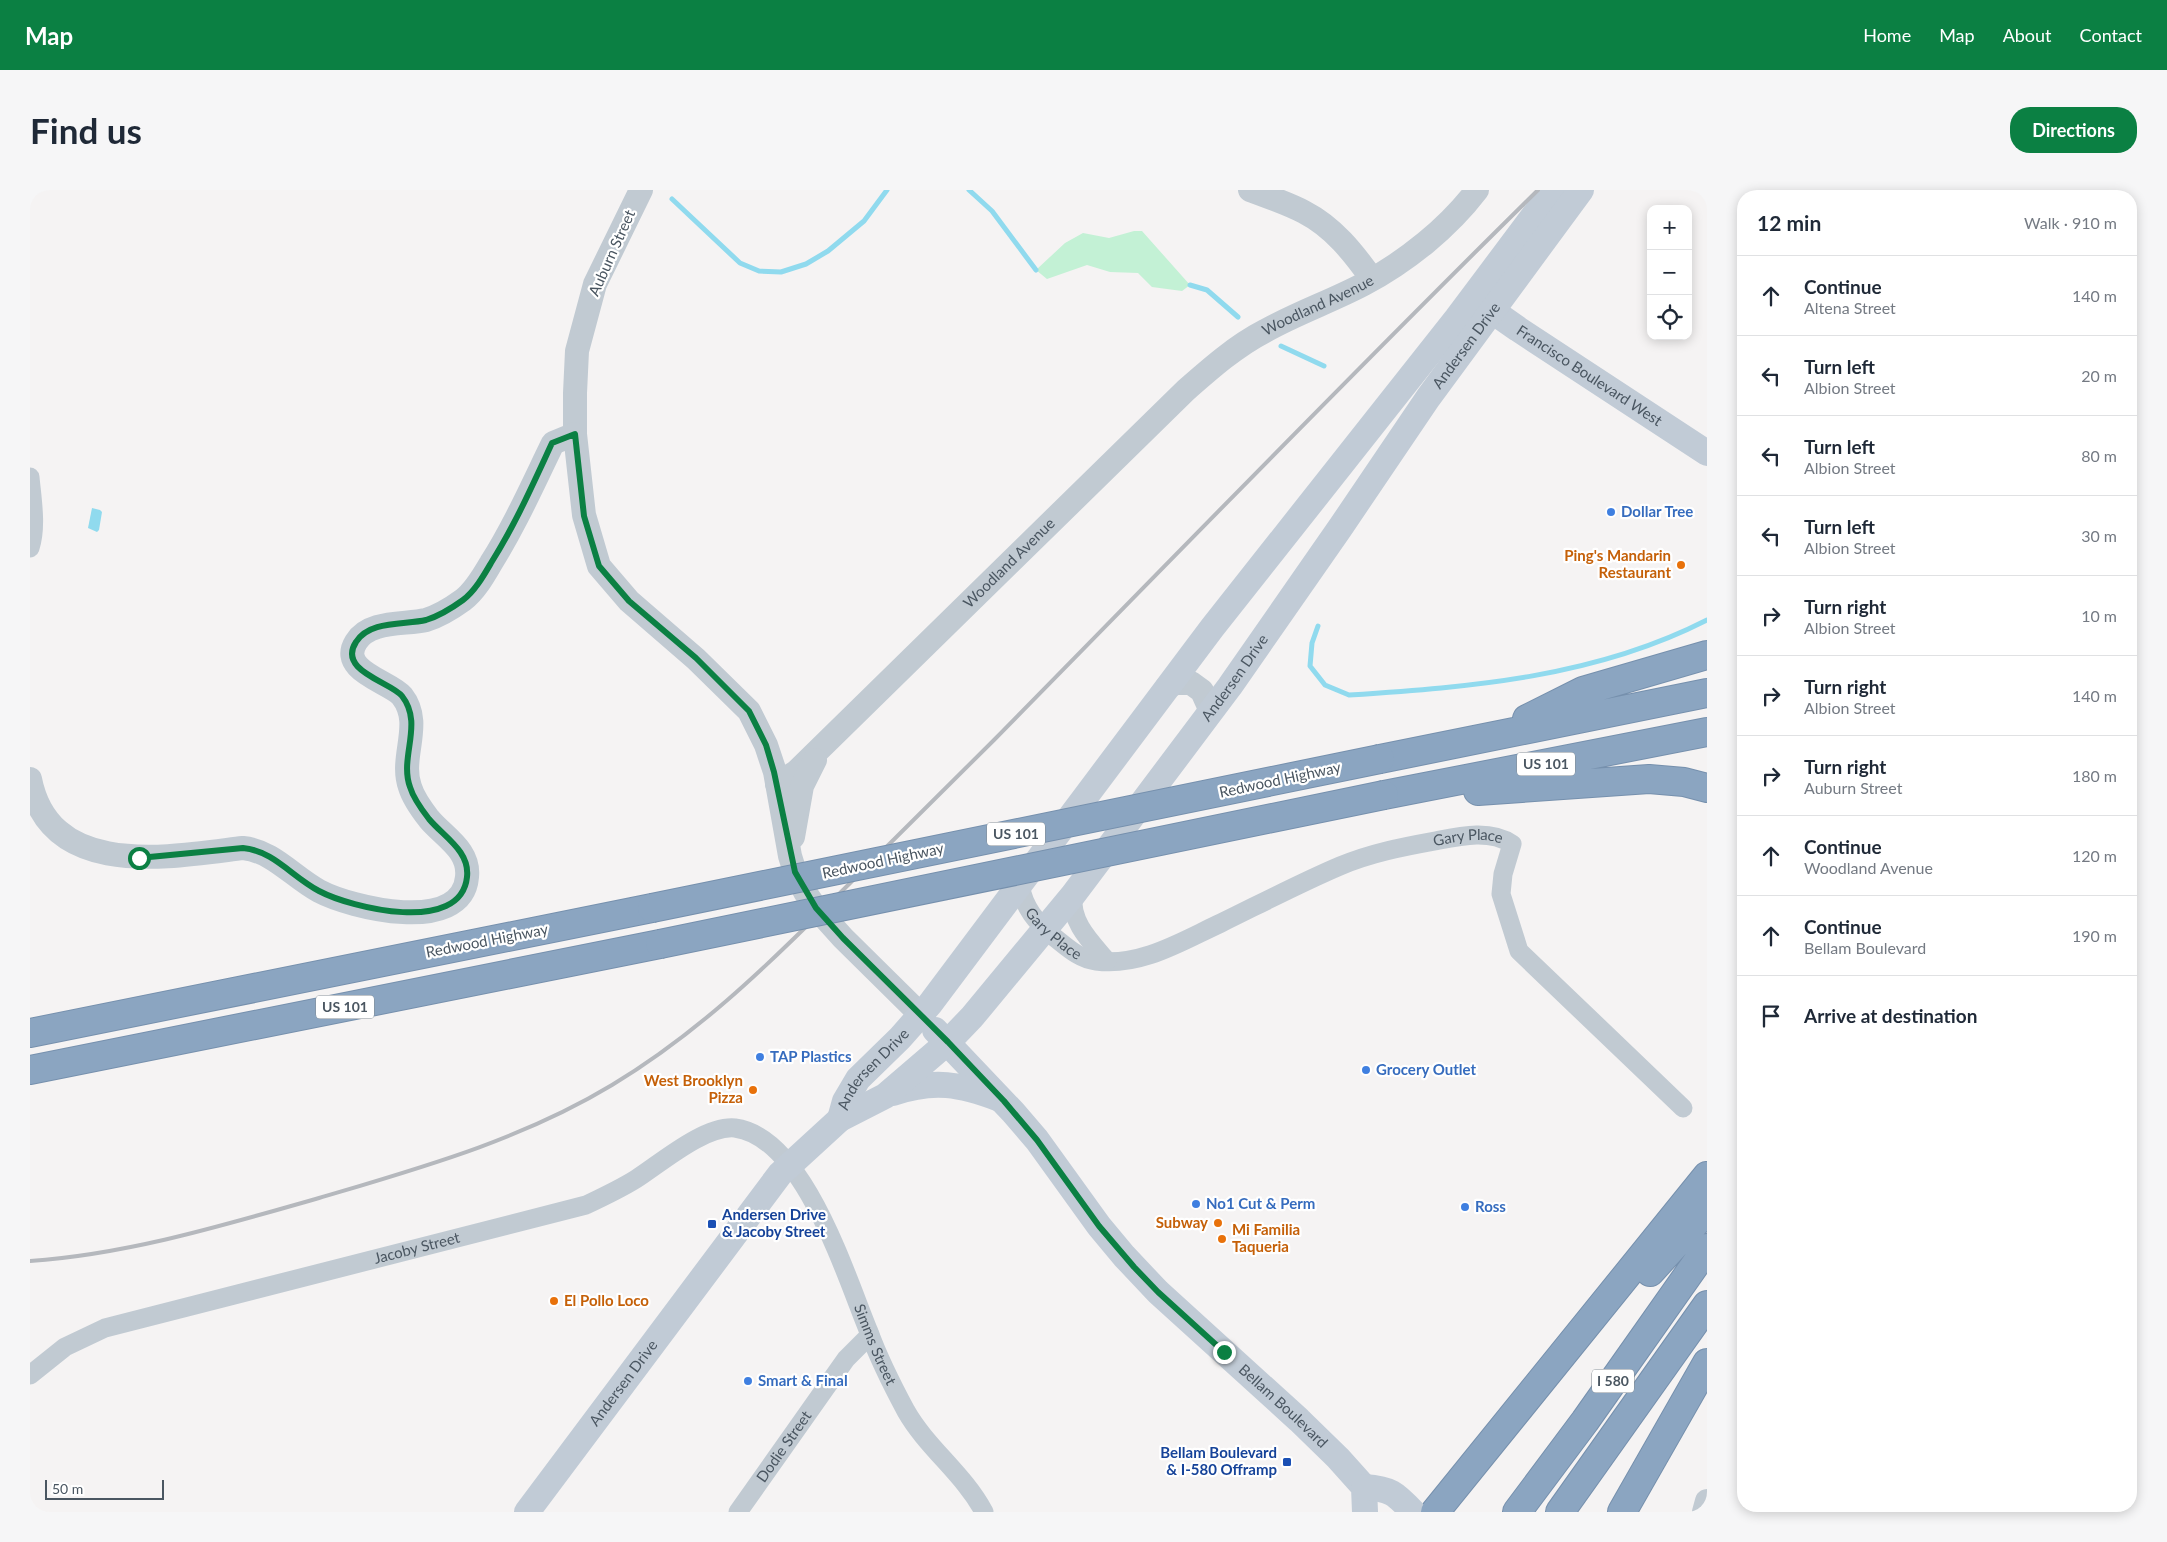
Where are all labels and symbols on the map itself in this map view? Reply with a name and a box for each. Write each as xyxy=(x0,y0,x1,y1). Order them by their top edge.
street label: Auburn Street xyxy=(584,206,638,298)
street label: Woodland Avenue xyxy=(1259,271,1376,339)
street label: Andersen Drive xyxy=(1428,298,1503,392)
street label: Francisco Boulevard West xyxy=(1514,321,1666,429)
place label: Dollar Tree xyxy=(1621,502,1693,520)
marker: Dollar Tree xyxy=(1605,506,1617,518)
street label: Woodland Avenue xyxy=(959,514,1058,611)
place label: Ping's Mandarin Restaurant xyxy=(1564,546,1671,581)
marker: Ping's Mandarin Restaurant xyxy=(1675,559,1687,571)
street label: Andersen Drive xyxy=(1197,630,1271,724)
road number: US 101 xyxy=(1517,752,1575,776)
street label: Redwood Highway xyxy=(1217,757,1343,801)
road number: US 101 xyxy=(987,823,1045,846)
street label: Gary Place xyxy=(1431,825,1505,849)
street label: Redwood Highway xyxy=(820,838,946,882)
route start xyxy=(128,847,151,870)
street label: Gary Place xyxy=(1022,904,1085,963)
street label: Redwood Highway xyxy=(424,919,550,961)
road number: US 101 xyxy=(316,996,374,1019)
street label: Andersen Drive xyxy=(833,1024,912,1112)
place label: TAP Plastics xyxy=(770,1047,852,1065)
marker: TAP Plastics xyxy=(754,1051,766,1063)
place label: Grocery Outlet xyxy=(1376,1060,1476,1078)
marker: Grocery Outlet xyxy=(1360,1064,1372,1076)
place label: West Brooklyn Pizza xyxy=(644,1071,743,1106)
marker: West Brooklyn Pizza xyxy=(747,1084,759,1096)
place label: No1 Cut & Perm xyxy=(1206,1194,1315,1212)
place label: Ross xyxy=(1475,1197,1506,1215)
marker: No1 Cut & Perm xyxy=(1190,1198,1202,1210)
marker: Ross xyxy=(1459,1201,1471,1213)
place label: Andersen Drive & Jacoby Street xyxy=(721,1205,826,1240)
place label: Subway xyxy=(1156,1213,1208,1231)
marker: Subway xyxy=(1212,1217,1224,1229)
marker: Andersen Drive & Jacoby Street xyxy=(706,1218,718,1230)
place label: Mi Familia Taqueria xyxy=(1232,1220,1300,1255)
street label: Jacoby Street xyxy=(372,1228,462,1267)
marker: Mi Familia Taqueria xyxy=(1216,1233,1228,1245)
place label: El Pollo Loco xyxy=(564,1291,649,1309)
marker: El Pollo Loco xyxy=(548,1295,560,1307)
street label: Simms Street xyxy=(851,1301,901,1388)
street label: Andersen Drive xyxy=(585,1336,661,1429)
route end xyxy=(1213,1341,1236,1364)
street label: Bellam Boulevard xyxy=(1236,1360,1332,1451)
road number: I 580 xyxy=(1592,1370,1634,1392)
place label: Smart & Final xyxy=(758,1371,848,1389)
marker: Smart & Final xyxy=(742,1375,754,1387)
street label: Dodie Street xyxy=(752,1406,815,1485)
place label: Bellam Boulevard & I-580 Offramp xyxy=(1160,1443,1277,1478)
marker: Bellam Boulevard & I-580 Offramp xyxy=(1281,1456,1293,1468)
scale bar xyxy=(45,1477,164,1500)

